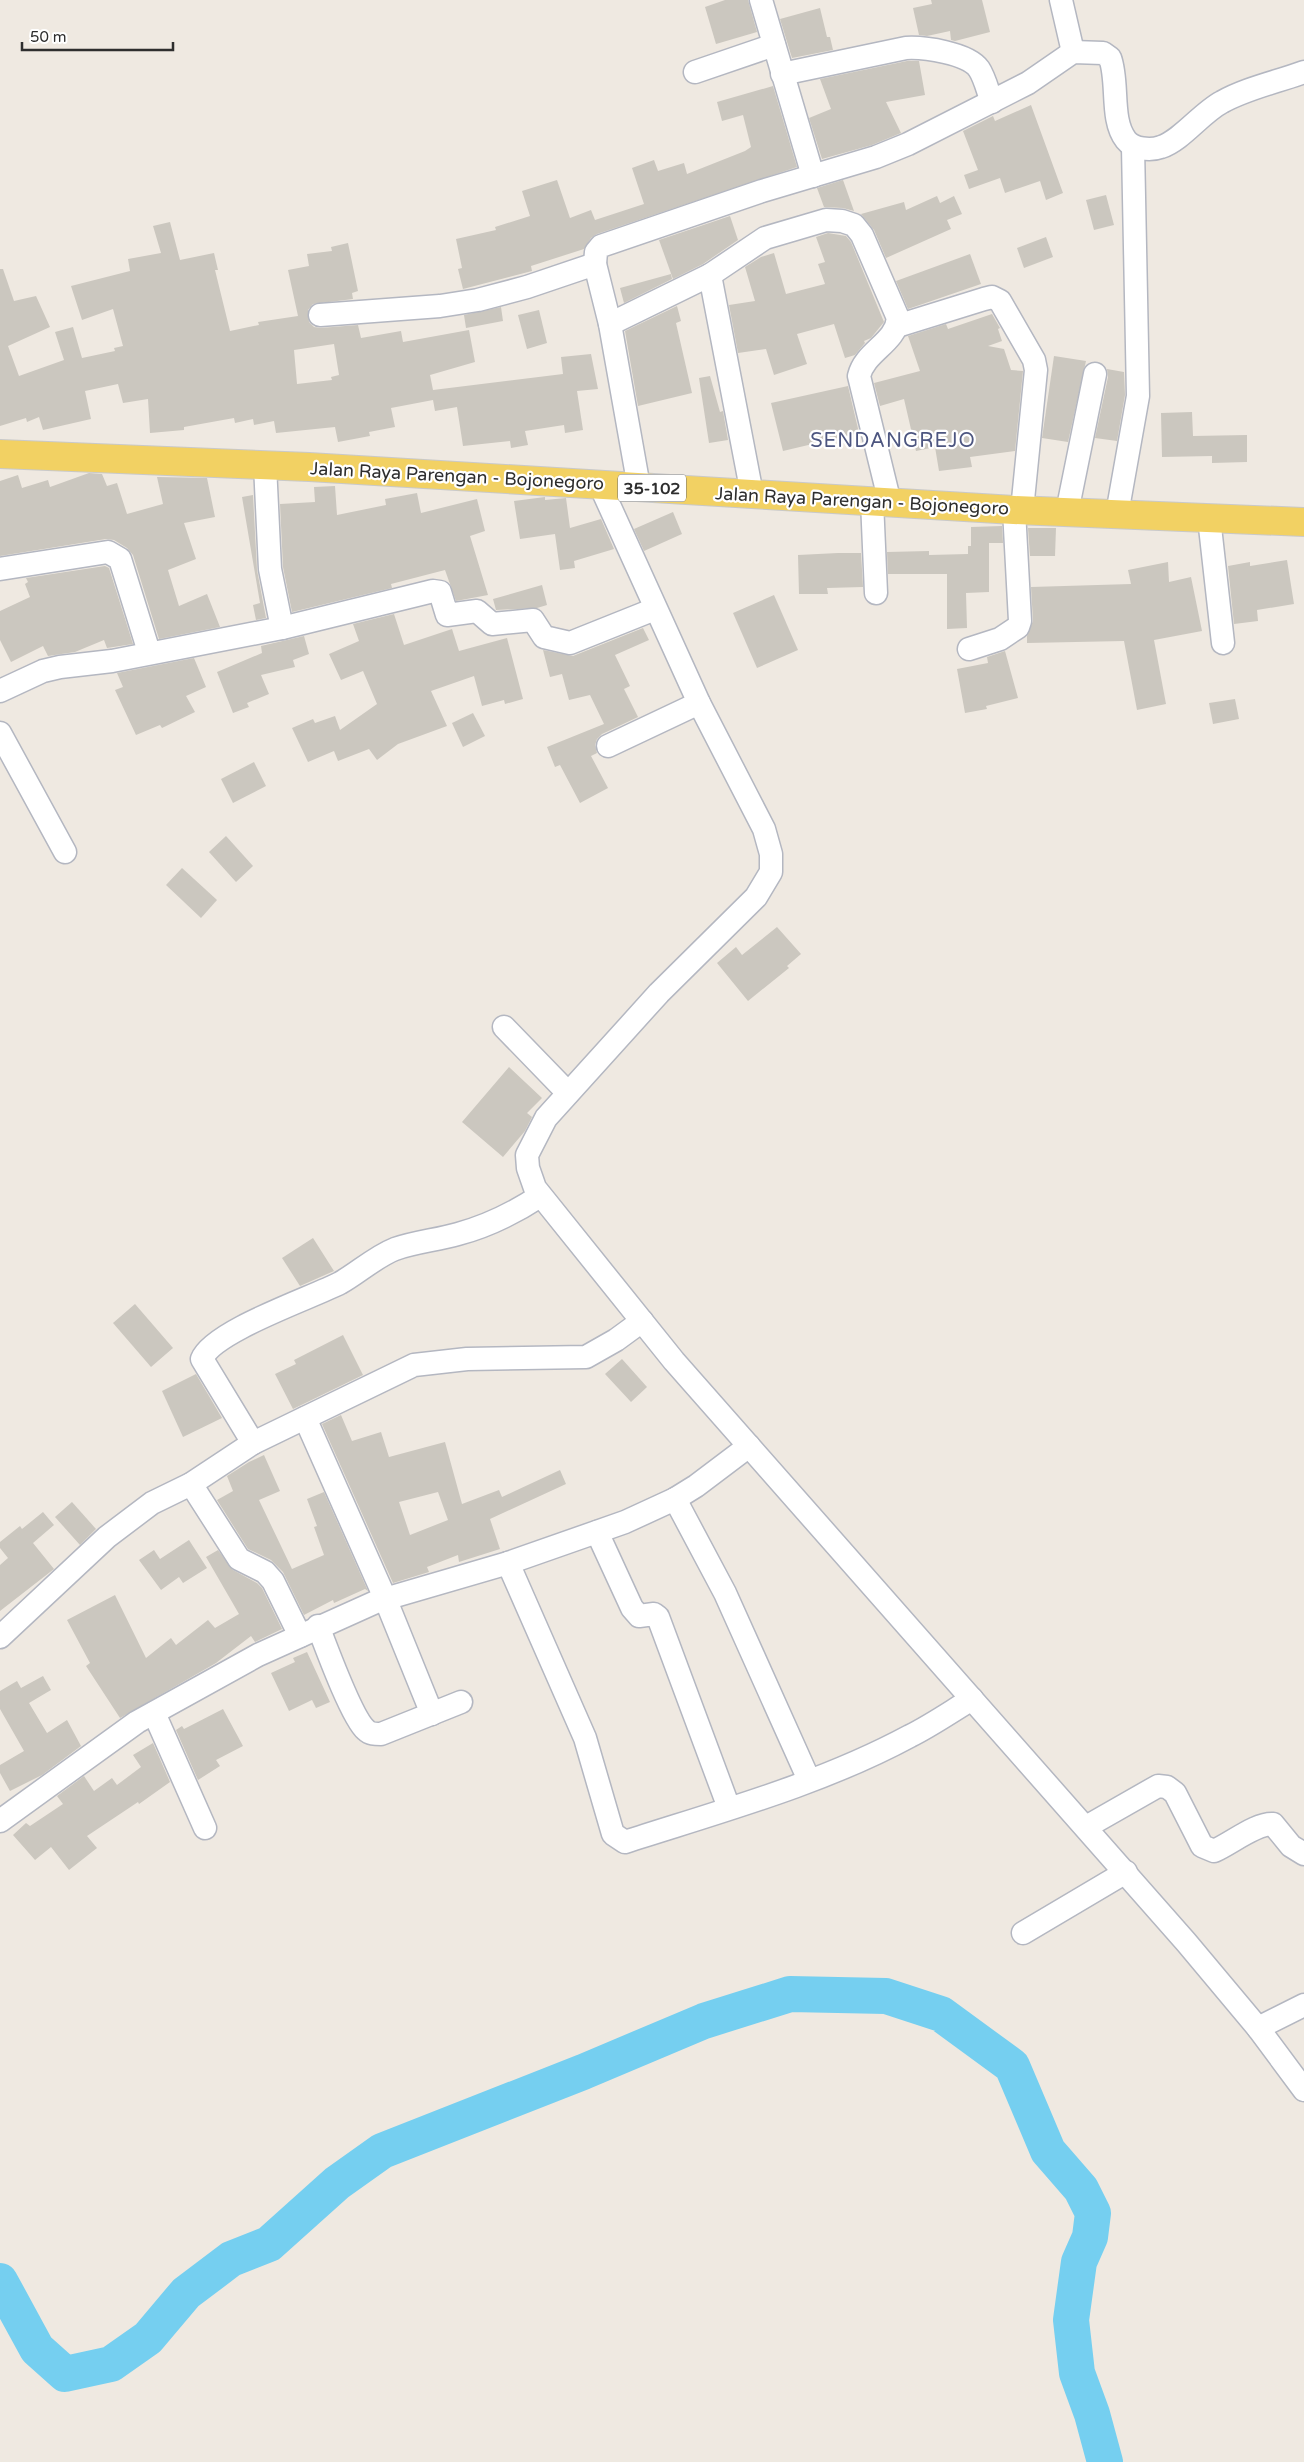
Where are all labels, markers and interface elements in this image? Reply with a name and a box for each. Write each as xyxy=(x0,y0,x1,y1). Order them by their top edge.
scale bar xyxy=(22,20,174,52)
text: 50 m xyxy=(30,28,67,46)
district label: SENDANGREJO xyxy=(810,429,976,453)
street label: Jalan Raya Parengan - Bojonegoro xyxy=(309,457,605,495)
road number: 35-102 xyxy=(618,474,686,502)
street label: Jalan Raya Parengan - Bojonegoro xyxy=(714,482,1010,520)

